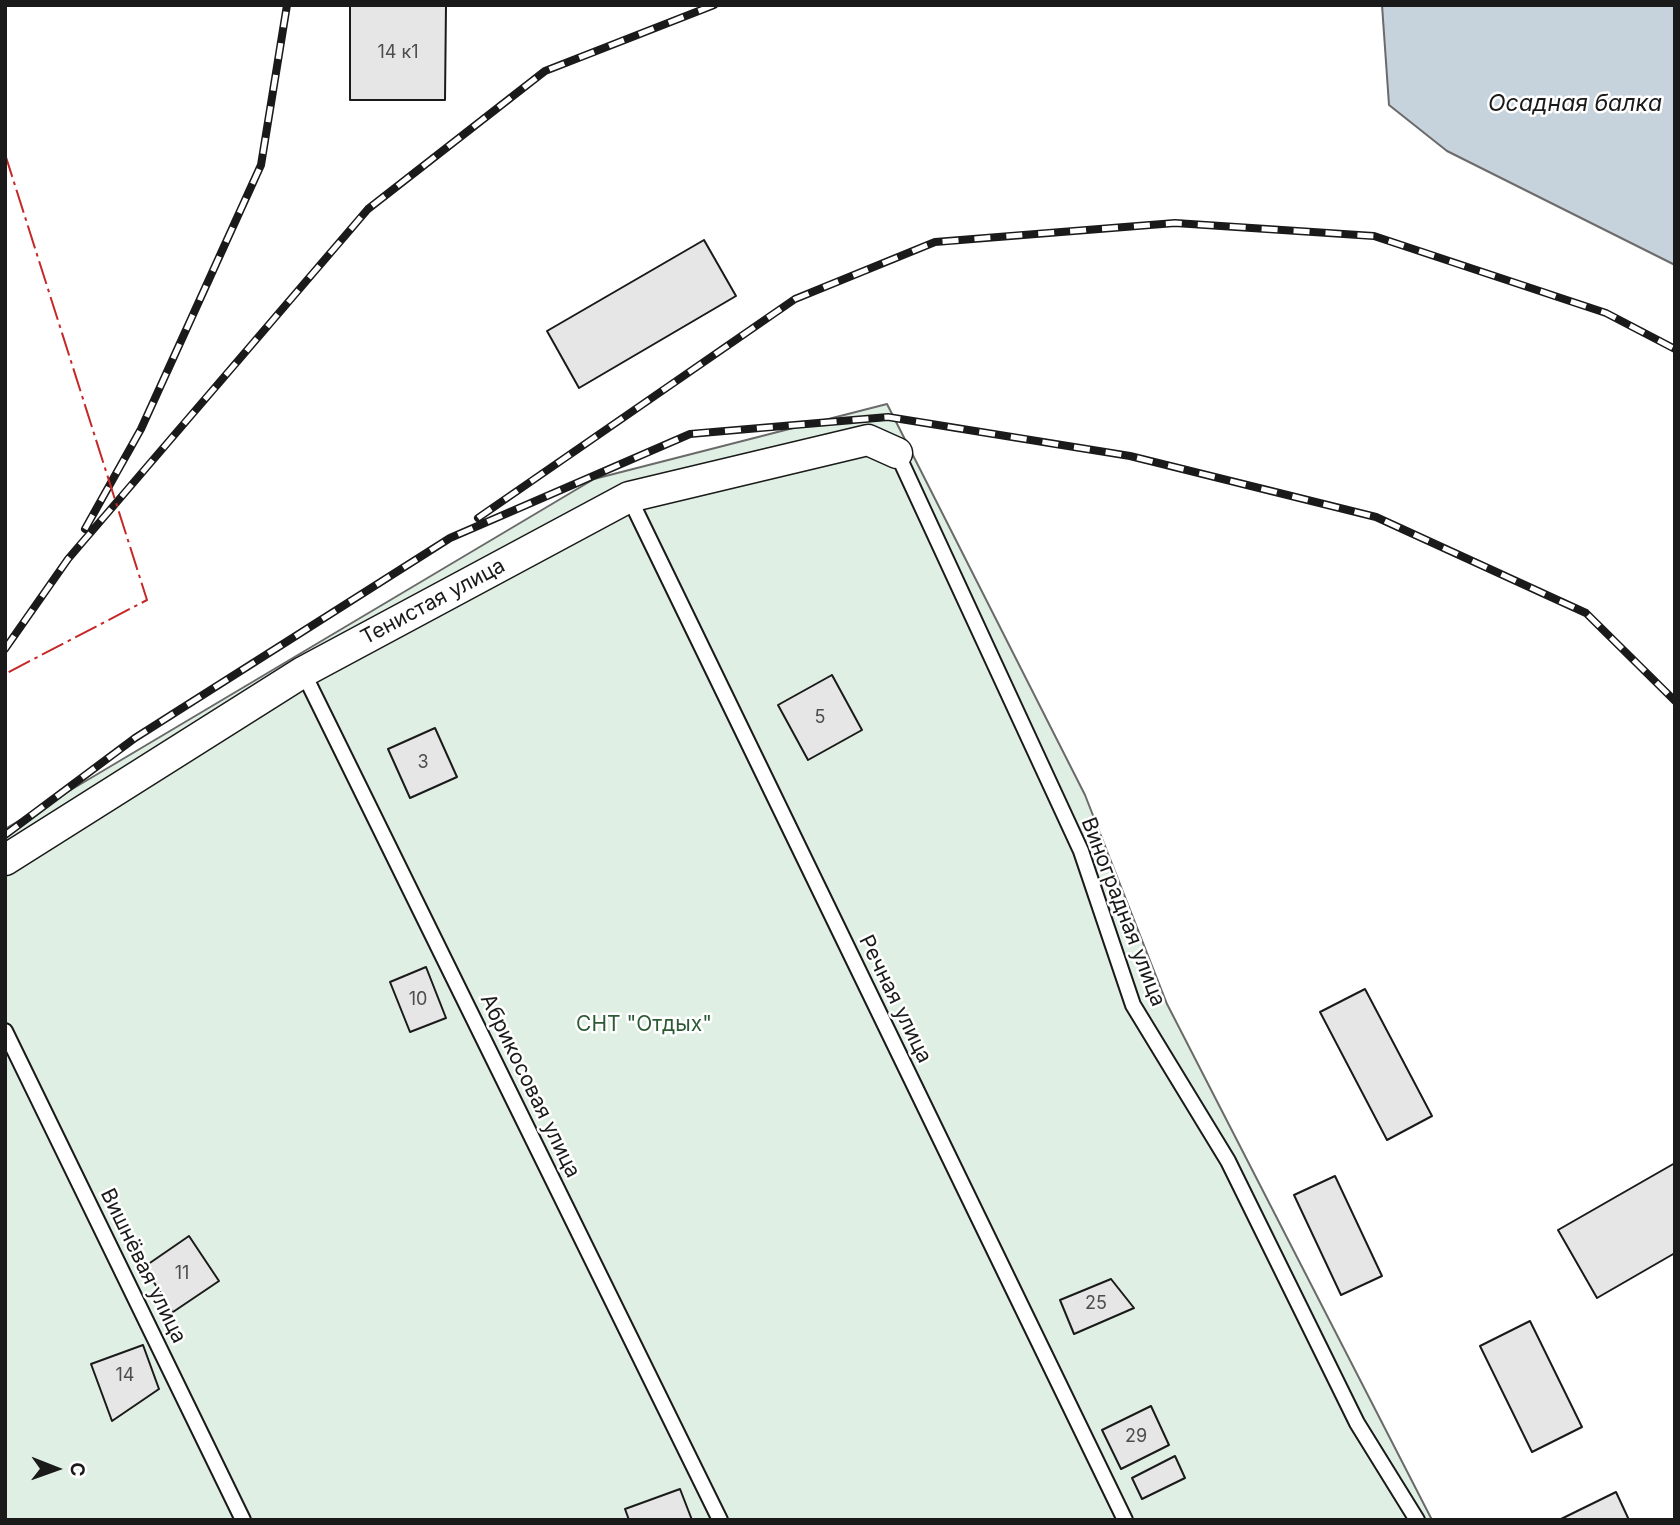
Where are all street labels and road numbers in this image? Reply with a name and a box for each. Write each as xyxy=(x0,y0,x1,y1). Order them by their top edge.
street label: Тенистая улица xyxy=(357,553,509,651)
street label: Виноградная улица xyxy=(1075,814,1171,1010)
street label: Речная улица xyxy=(853,931,937,1067)
street label: Абрикосовая улица xyxy=(475,990,585,1182)
street label: Вишнёвая улица xyxy=(95,1185,191,1347)

